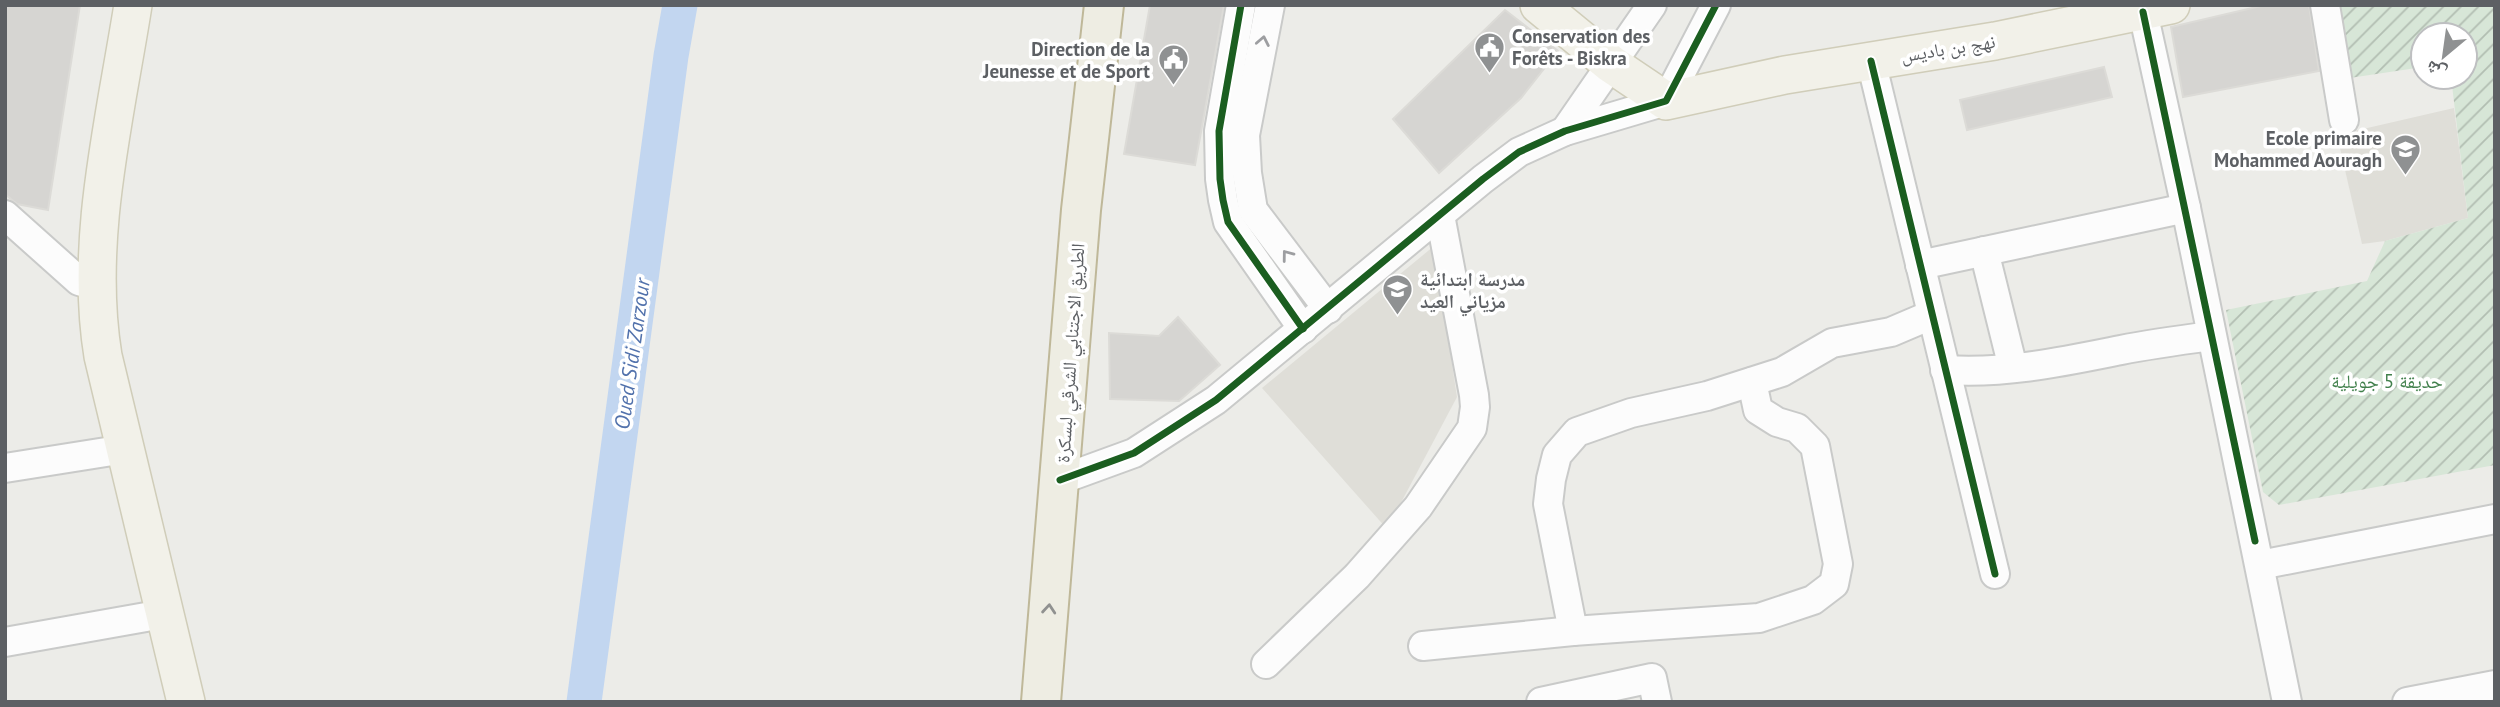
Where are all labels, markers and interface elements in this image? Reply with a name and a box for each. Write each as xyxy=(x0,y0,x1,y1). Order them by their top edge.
north arrow xyxy=(2409,21,2479,91)
place label: Conservation des Forêts - Biskra xyxy=(1512,24,1650,70)
street label: نهج بن باديس xyxy=(1899,29,1997,68)
public building icon: Conservation des Forêts - Biskra xyxy=(1472,30,1506,74)
one-way arrow xyxy=(1255,35,1270,47)
place label: Direction de la Jeunesse et de Sport xyxy=(982,37,1150,83)
public building icon: Direction de la Jeunesse et de Sport xyxy=(1156,43,1190,87)
text: ش xyxy=(2421,55,2450,86)
place label: Ecole primaire Mohammed Aouragh xyxy=(2214,126,2382,172)
school or university icon: Ecole primaire Mohammed Aouragh xyxy=(2388,132,2422,176)
street label: الطريق الاجتنابي الشرقي لبسكرة xyxy=(1050,242,1093,464)
one-way arrow xyxy=(1283,250,1295,262)
place label: مدرسة ابتدائية مزياني العيد xyxy=(1420,267,1525,317)
school or university icon: مدرسة ابتدائية مزياني العيد xyxy=(1380,273,1414,317)
water label: Oued Sidi Zarzour xyxy=(608,275,656,431)
park label: حديقة 5 جويلية xyxy=(2331,369,2443,393)
one-way arrow xyxy=(1041,604,1056,615)

